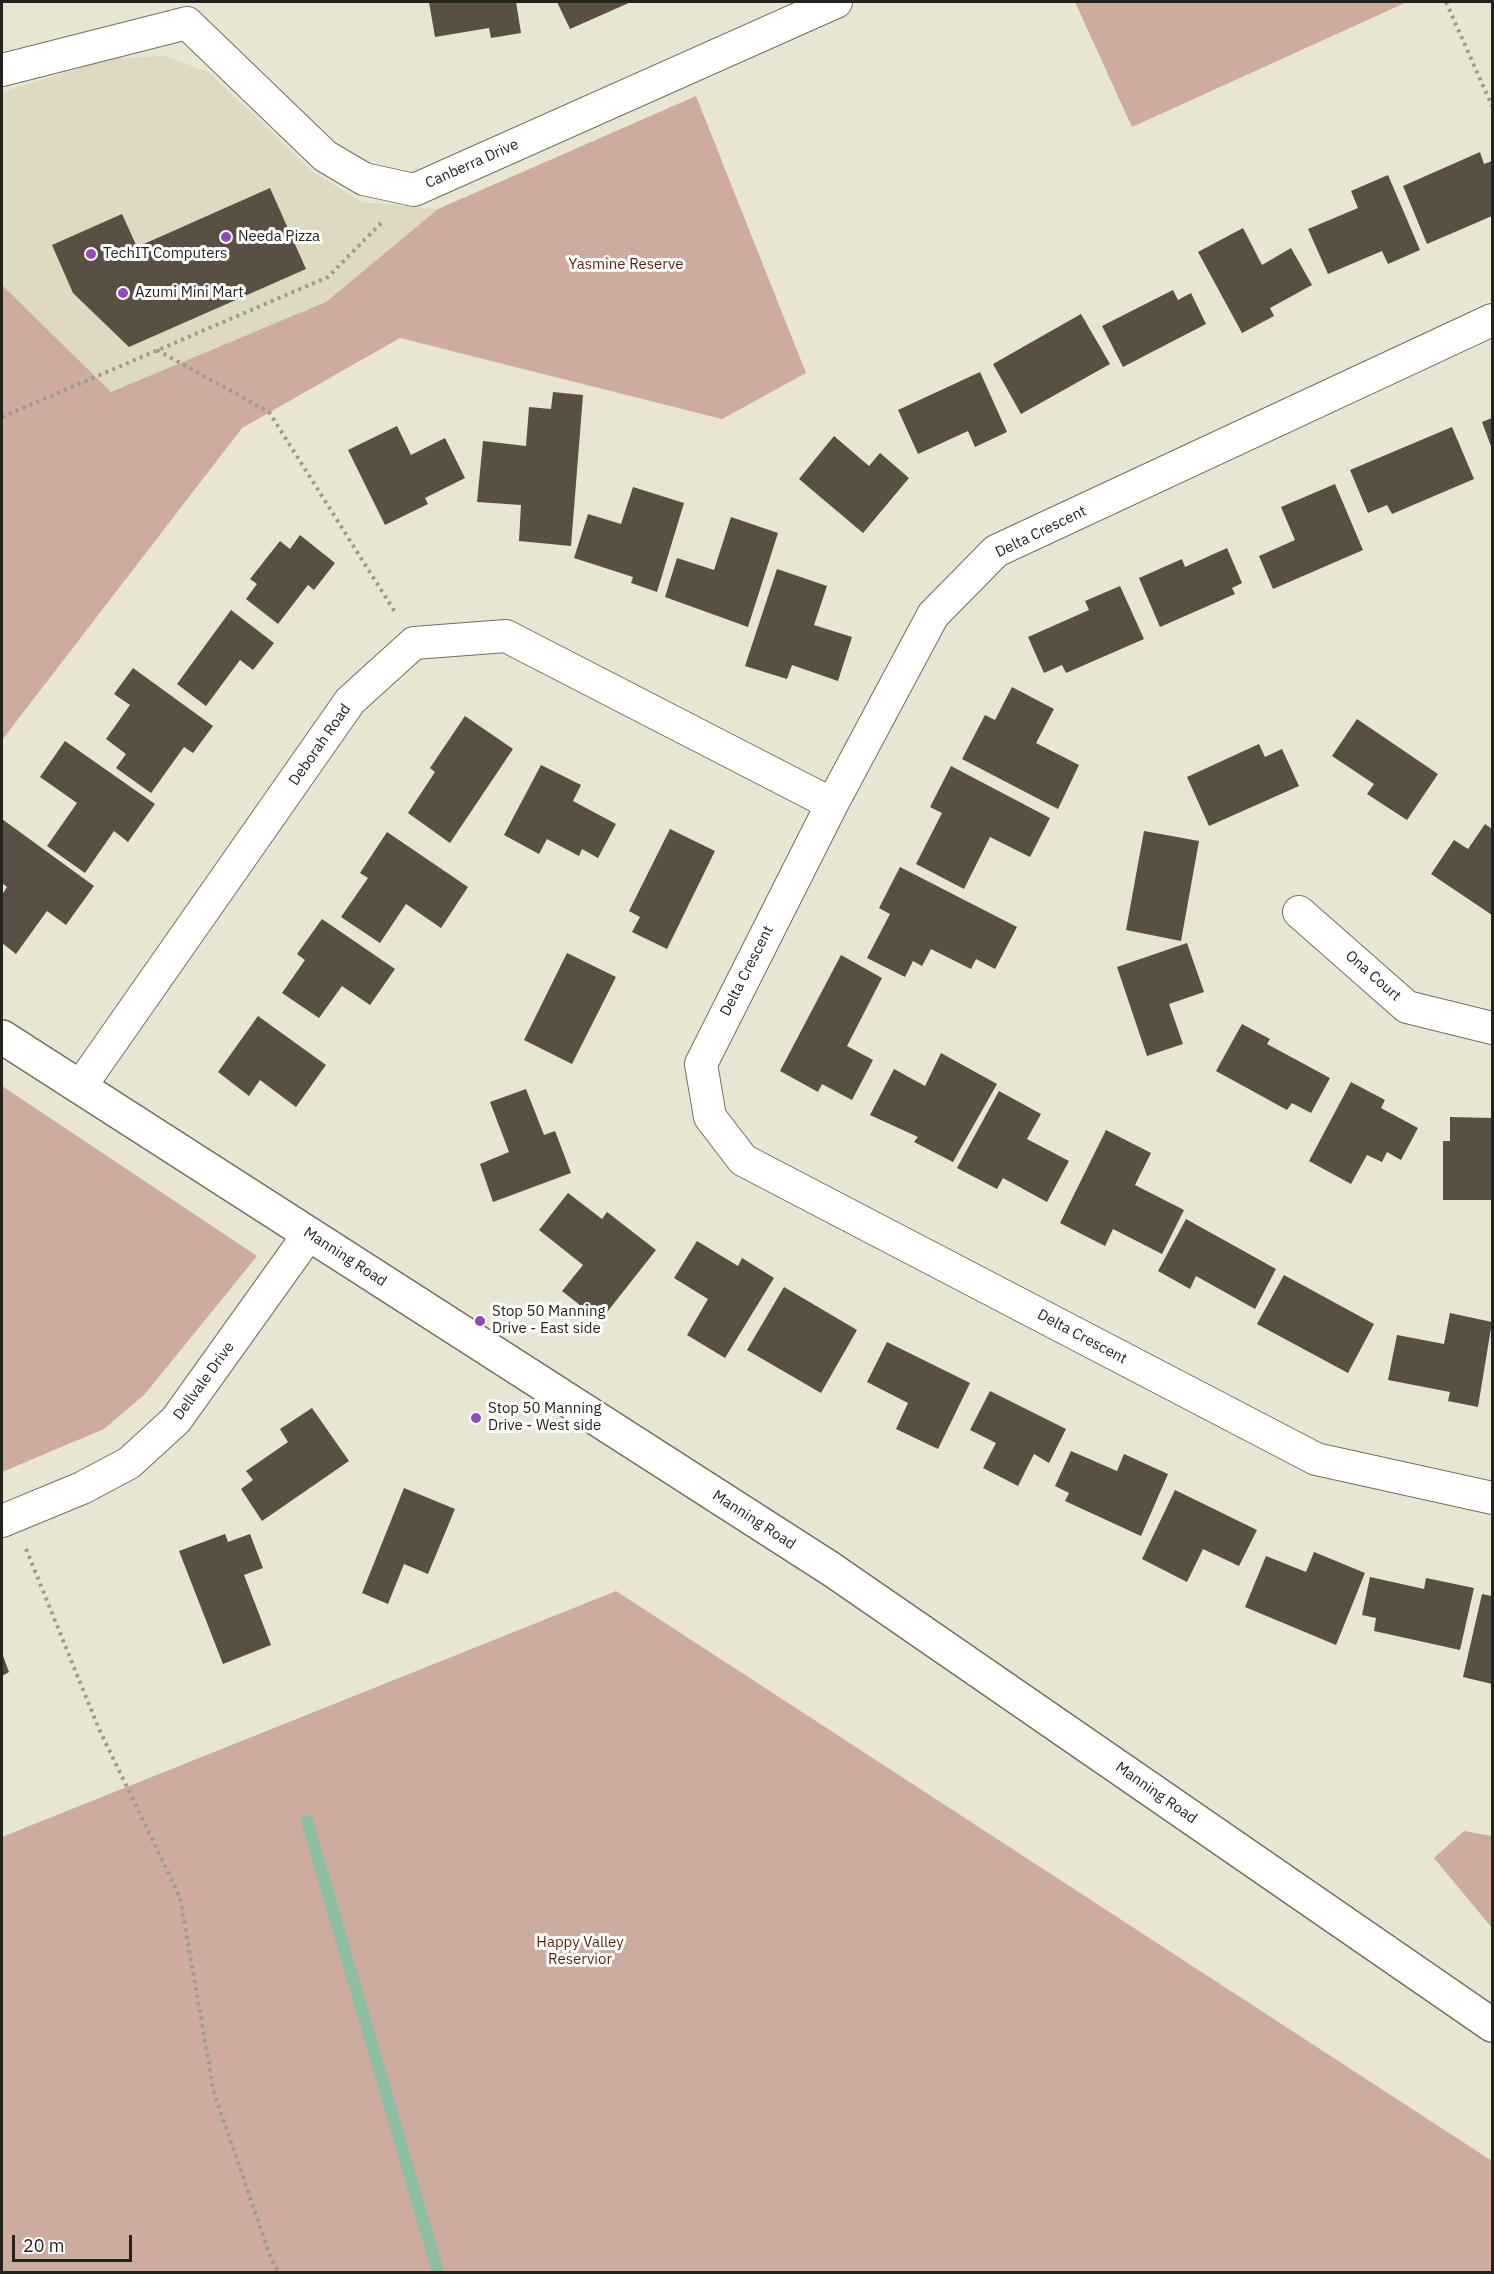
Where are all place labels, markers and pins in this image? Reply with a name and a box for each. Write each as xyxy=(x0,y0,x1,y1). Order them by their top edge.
place label: Needa Pizza xyxy=(238,228,320,246)
marker: Needa Pizza xyxy=(219,230,233,244)
place label: TechIT Computers xyxy=(103,245,227,263)
marker: TechIT Computers xyxy=(84,247,98,261)
place label: Azumi Mini Mart xyxy=(135,284,243,302)
marker: Azumi Mini Mart xyxy=(116,286,130,300)
place label: Stop 50 Manning Drive - East side xyxy=(492,1303,606,1338)
marker: Stop 50 Manning Drive - East side xyxy=(473,1314,487,1328)
place label: Stop 50 Manning Drive - West side xyxy=(488,1400,602,1435)
marker: Stop 50 Manning Drive - West side xyxy=(469,1411,483,1425)

